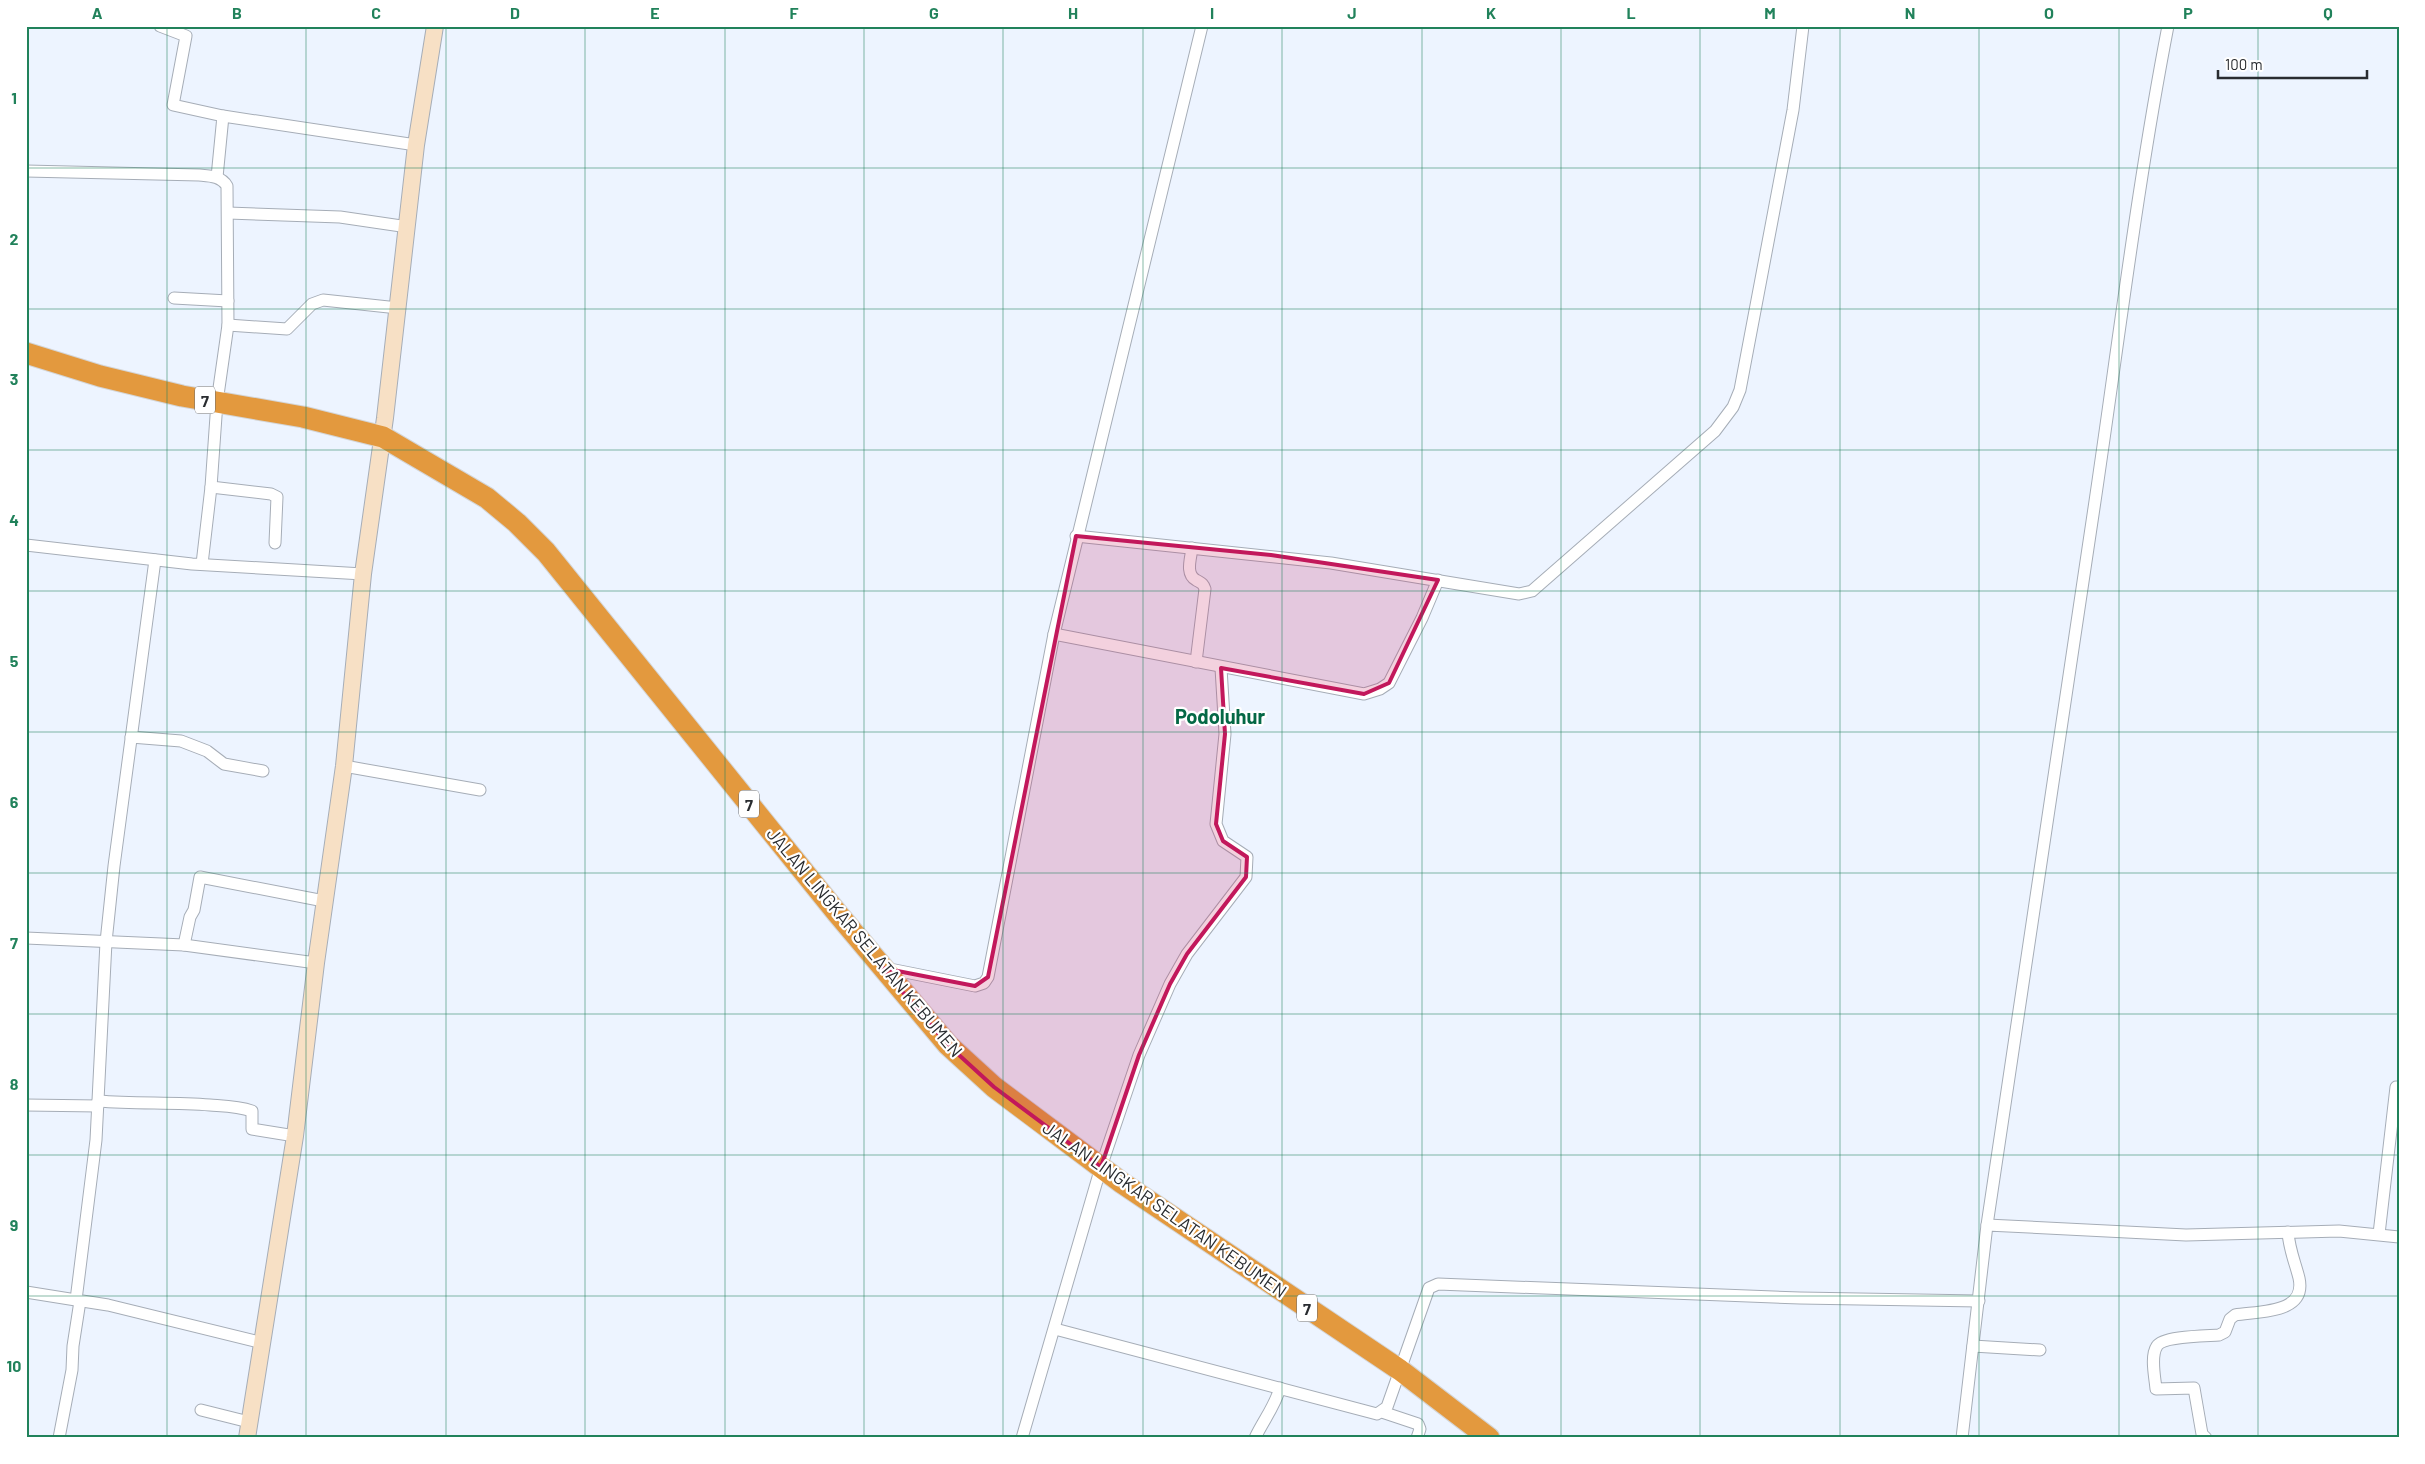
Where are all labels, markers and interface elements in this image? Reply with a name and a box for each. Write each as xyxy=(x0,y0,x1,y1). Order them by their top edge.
text: A xyxy=(92,3,103,22)
text: B xyxy=(232,3,242,22)
text: C xyxy=(371,3,381,22)
text: D xyxy=(510,3,520,22)
text: E xyxy=(650,3,660,22)
text: F xyxy=(790,3,799,22)
text: G xyxy=(929,3,939,22)
text: H xyxy=(1068,3,1078,22)
text: I xyxy=(1210,3,1214,22)
text: J xyxy=(1347,3,1357,22)
text: K xyxy=(1486,3,1496,22)
text: L xyxy=(1626,3,1636,22)
text: M xyxy=(1764,3,1776,22)
text: N xyxy=(1905,3,1915,22)
text: O xyxy=(2044,3,2054,22)
text: P xyxy=(2183,3,2193,22)
text: Q xyxy=(2323,3,2333,22)
scale bar xyxy=(2218,48,2366,80)
text: 100 m xyxy=(2225,55,2263,73)
text: 1 xyxy=(11,88,17,107)
text: 2 xyxy=(10,229,19,248)
text: 3 xyxy=(10,369,18,388)
road number: 7 xyxy=(195,386,215,414)
text: 4 xyxy=(9,510,19,529)
text: 5 xyxy=(10,651,19,670)
district label: Podoluhur xyxy=(1175,704,1265,728)
road number: 7 xyxy=(739,791,759,818)
text: 6 xyxy=(10,792,19,811)
street label: JALAN LINGKAR SELATAN KEBUMEN xyxy=(762,823,968,1061)
text: 7 xyxy=(10,933,18,952)
text: 8 xyxy=(10,1074,19,1093)
street label: JALAN LINGKAR SELATAN KEBUMEN xyxy=(1039,1116,1291,1302)
text: 9 xyxy=(10,1215,18,1234)
road number: 7 xyxy=(1297,1295,1317,1322)
text: 10 xyxy=(7,1356,21,1375)

